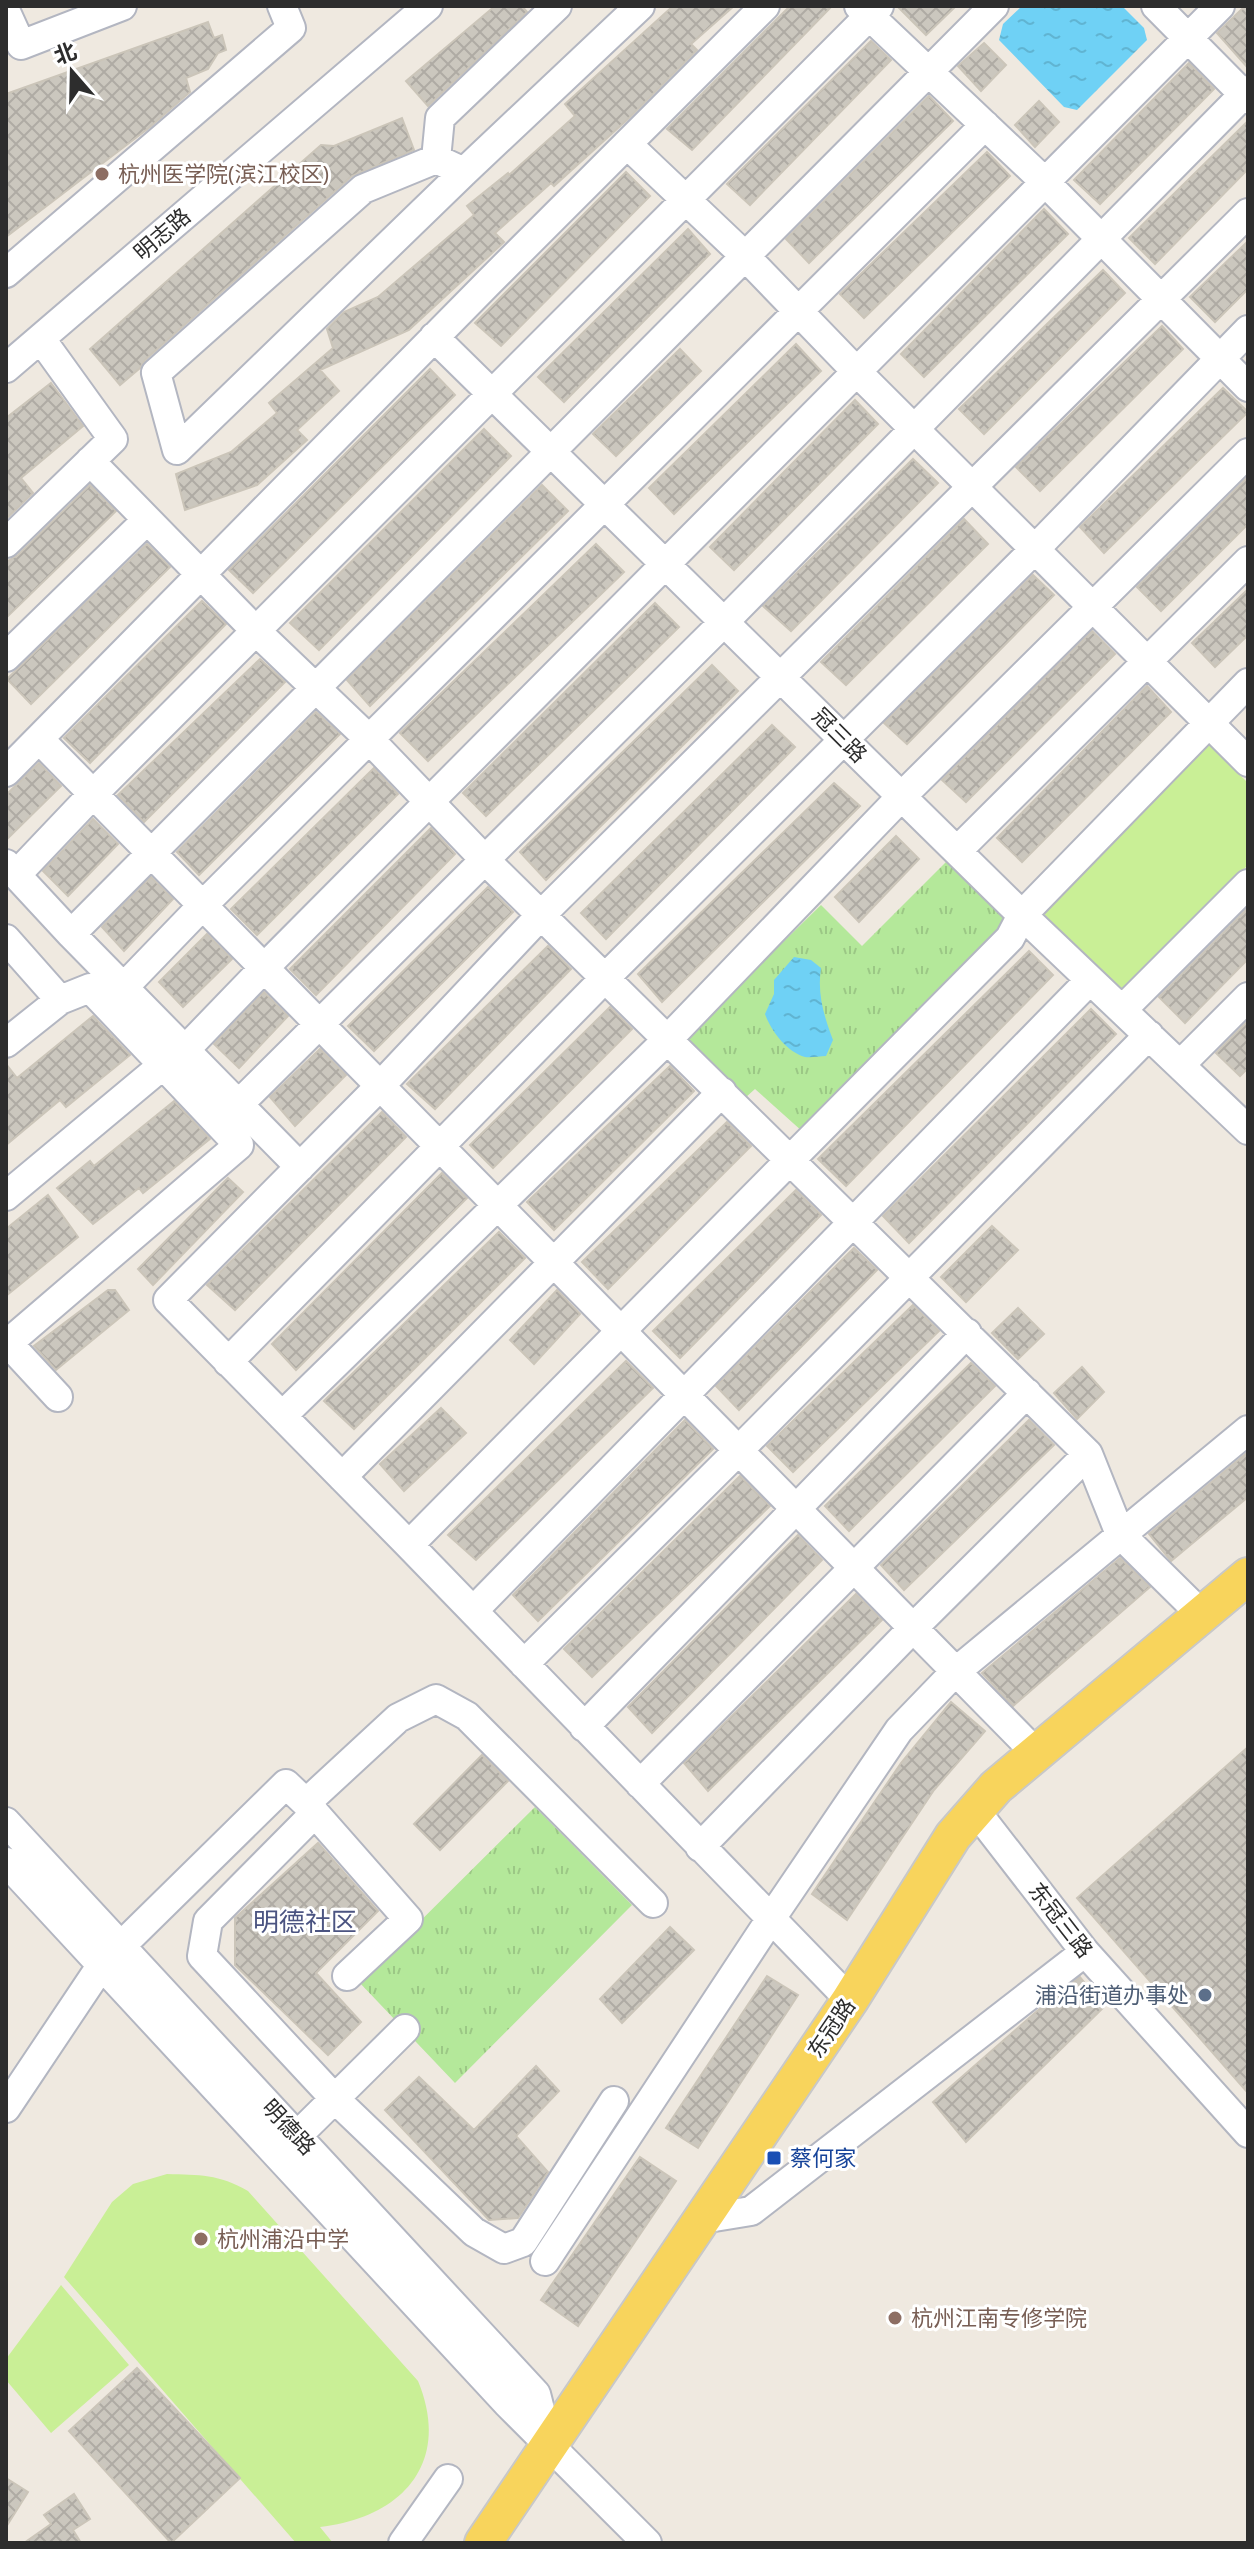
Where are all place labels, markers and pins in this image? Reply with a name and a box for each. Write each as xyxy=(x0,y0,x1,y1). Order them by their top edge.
place label: 杭州医学院(滨江校区) xyxy=(118,158,329,188)
marker: 杭州医学院(滨江校区) xyxy=(93,165,111,183)
place label: 浦沿街道办事处 xyxy=(1035,1979,1189,2009)
marker: 浦沿街道办事处 xyxy=(1196,1986,1214,2004)
place label: 蔡何家 xyxy=(790,2142,856,2172)
marker: 蔡何家 xyxy=(765,2149,783,2167)
place label: 杭州浦沿中学 xyxy=(217,2223,349,2253)
marker: 杭州浦沿中学 xyxy=(192,2230,210,2248)
place label: 杭州江南专修学院 xyxy=(911,2302,1087,2332)
marker: 杭州江南专修学院 xyxy=(886,2309,904,2327)

